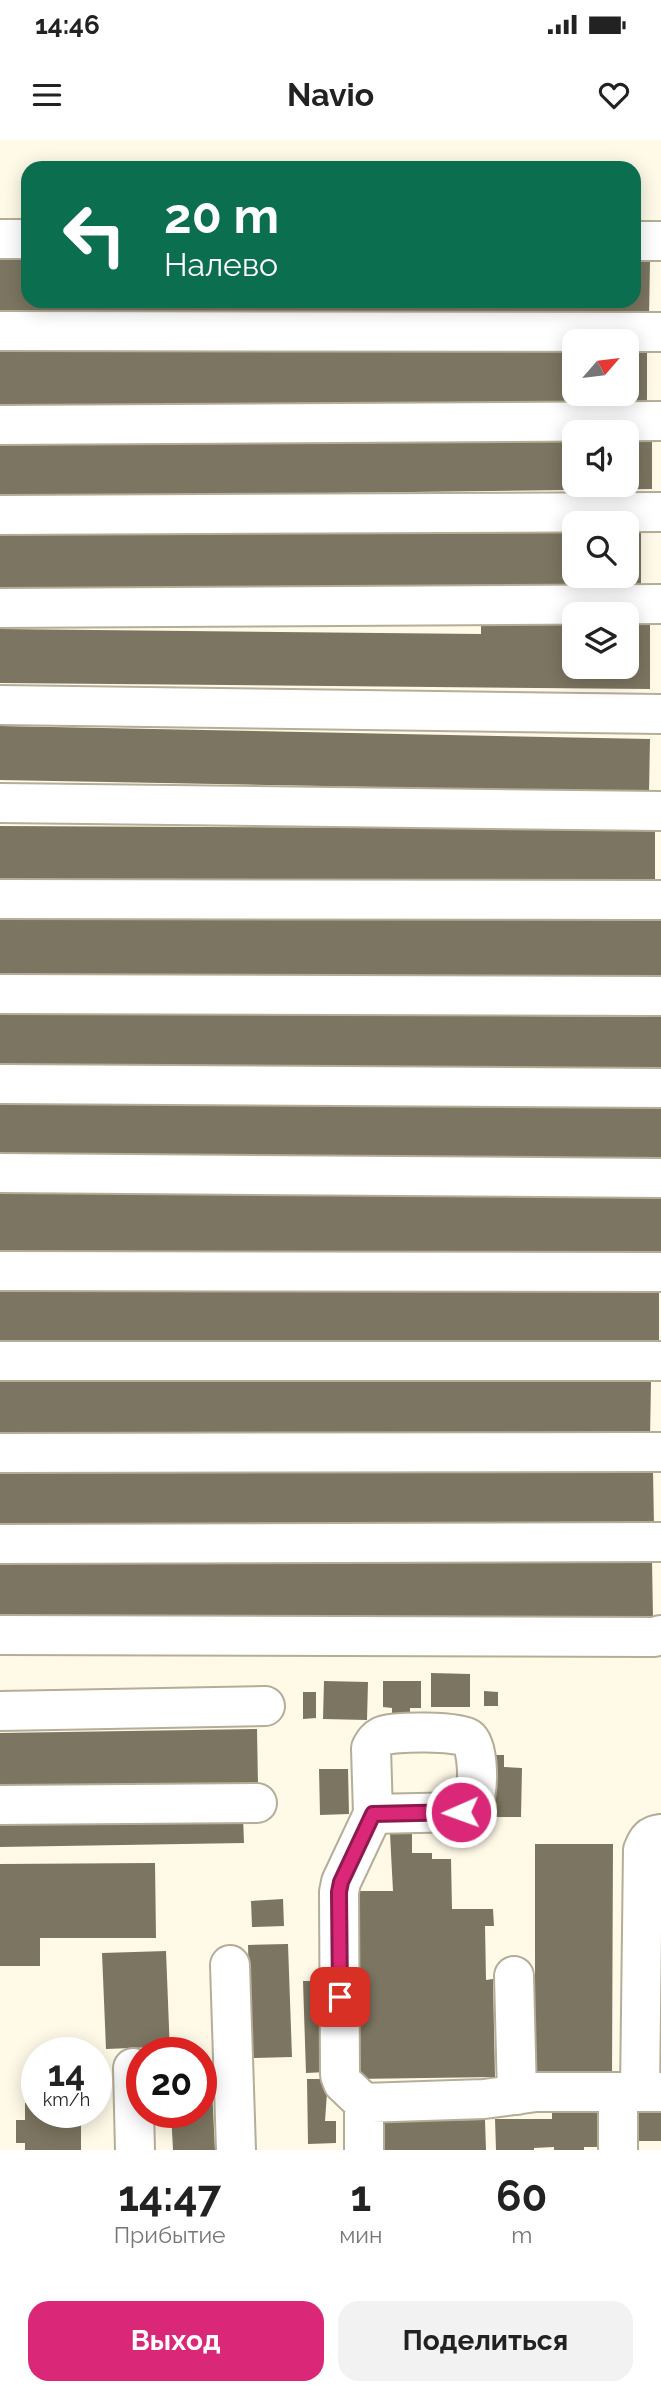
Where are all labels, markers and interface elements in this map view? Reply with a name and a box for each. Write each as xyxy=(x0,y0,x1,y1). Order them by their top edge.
text: 14:46 xyxy=(35,10,100,40)
icon: menu xyxy=(28,76,66,114)
text: Navio xyxy=(287,76,374,113)
icon: heart xyxy=(595,76,633,114)
text: 20 m xyxy=(164,187,279,244)
icon: left xyxy=(49,189,140,280)
text: Налево xyxy=(164,246,278,283)
north arrow xyxy=(562,329,639,406)
map controls xyxy=(562,329,639,679)
button: sound xyxy=(562,420,639,497)
button: search xyxy=(562,511,639,588)
button: layers xyxy=(562,602,639,679)
position arrow xyxy=(424,1775,498,1849)
pin xyxy=(310,1967,370,2027)
icon: arrive xyxy=(321,1978,359,2016)
speed limit sign: 20 xyxy=(126,2037,217,2128)
text: 14 xyxy=(48,2053,85,2094)
text: km/h xyxy=(43,2089,90,2110)
text: 14:47 xyxy=(118,2172,221,2221)
text: 1 xyxy=(350,2172,371,2221)
text: 60 xyxy=(496,2172,547,2221)
text: Прибытие xyxy=(114,2221,226,2248)
text: мин xyxy=(339,2221,382,2248)
text: m xyxy=(511,2221,532,2248)
button: Выход xyxy=(28,2301,324,2381)
button: Поделиться xyxy=(338,2301,633,2381)

